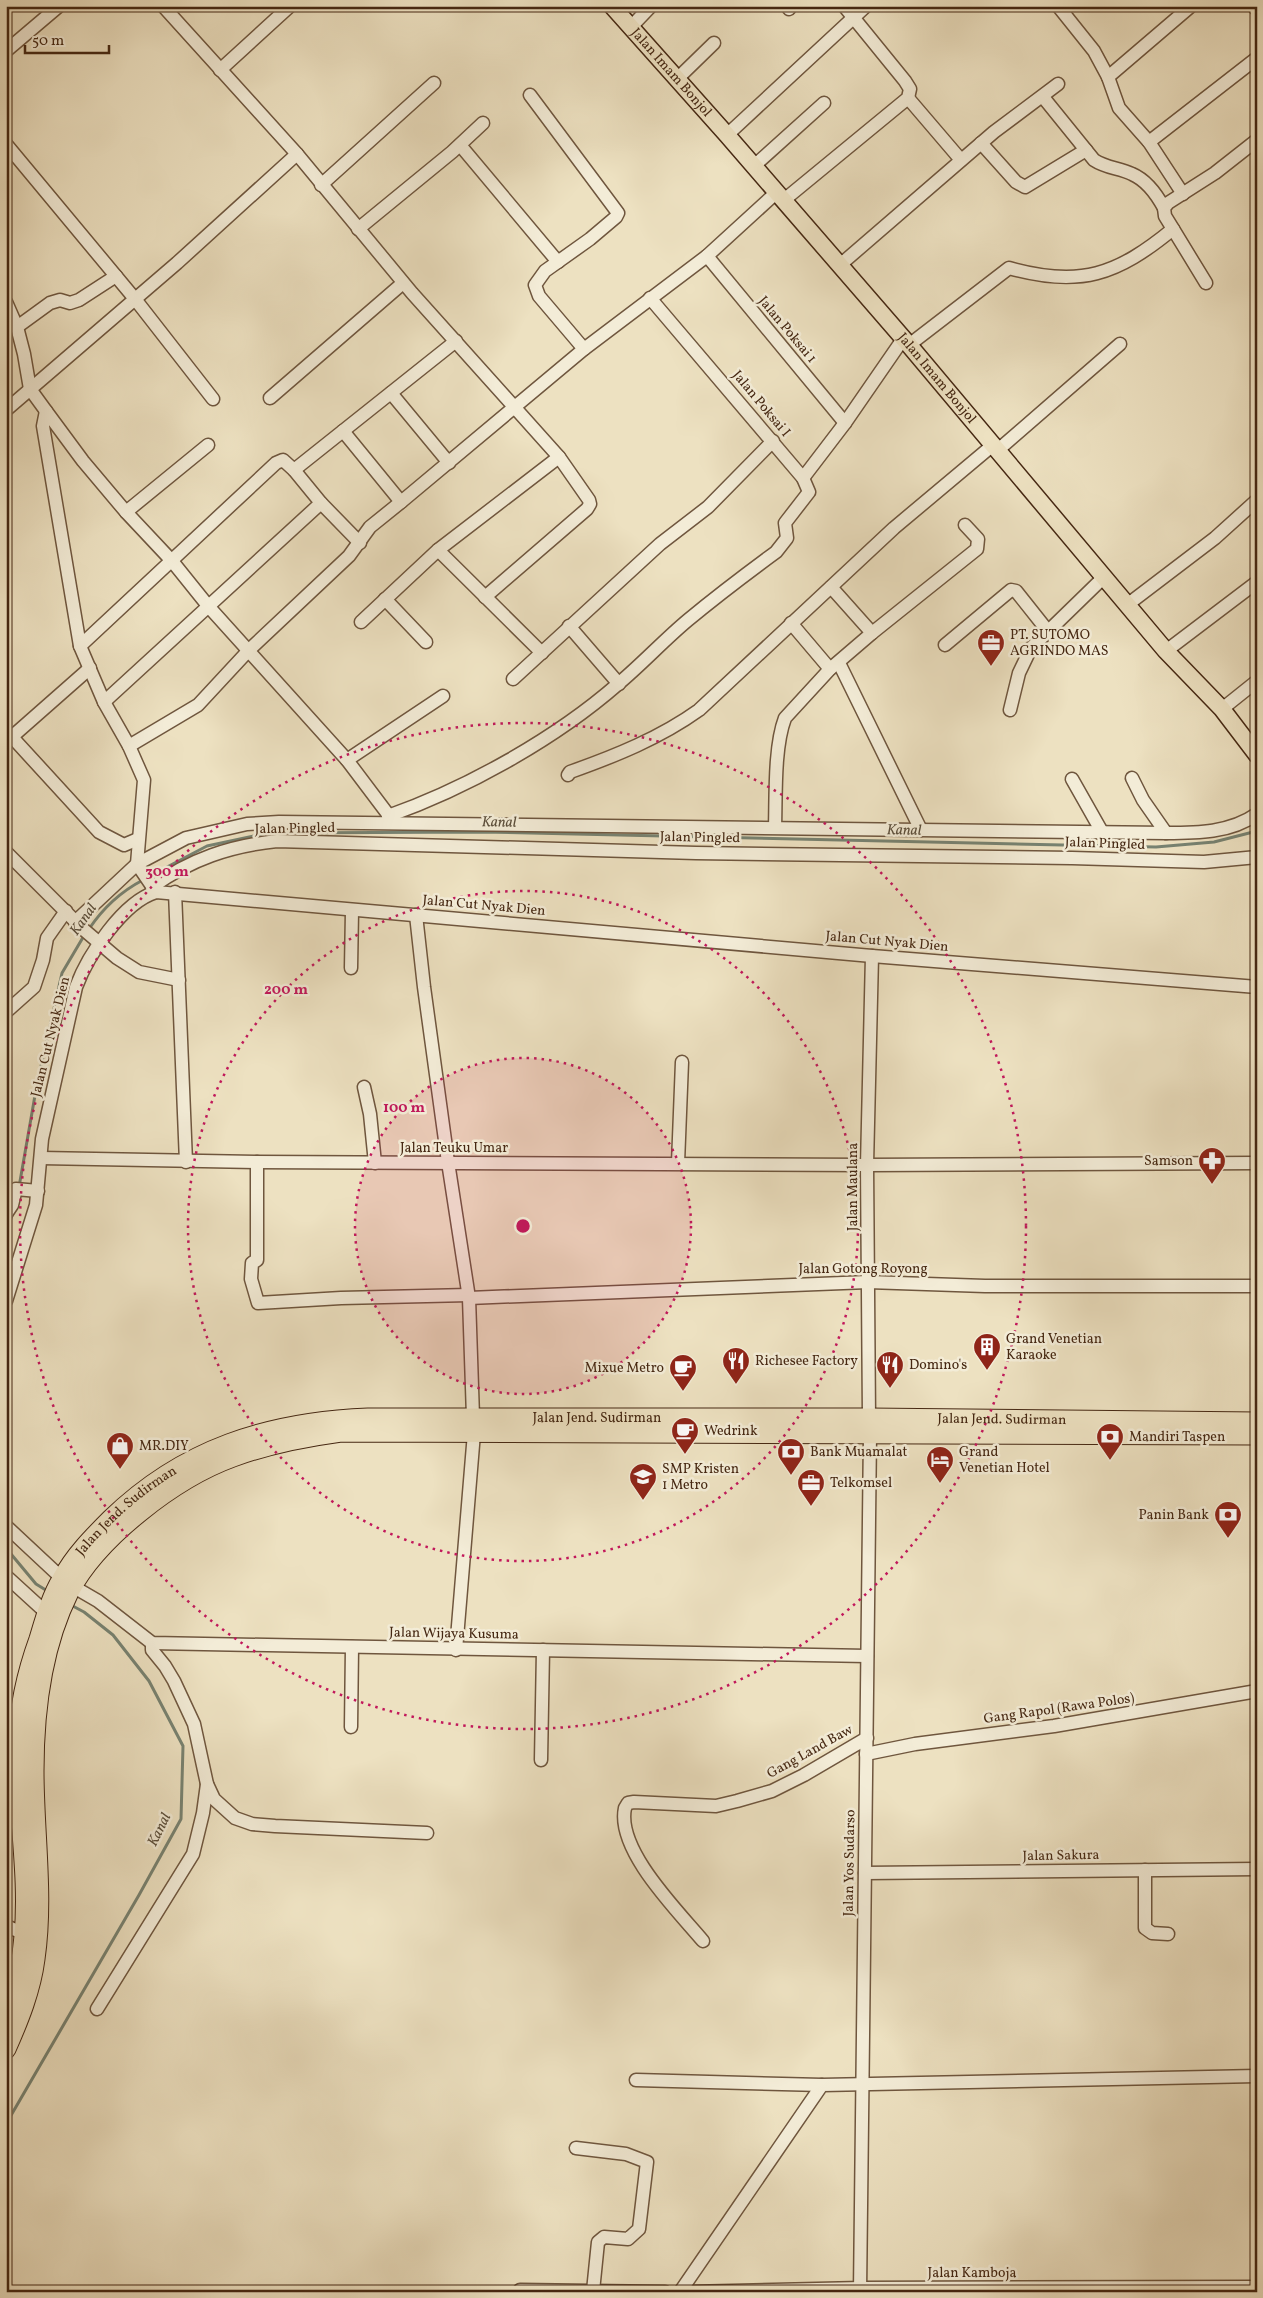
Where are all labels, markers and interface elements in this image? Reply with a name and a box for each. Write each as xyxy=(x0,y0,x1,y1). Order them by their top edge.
scale bar xyxy=(25,22,109,54)
street label: Jalan Imam Bonjol xyxy=(626,24,716,121)
text: 50 m xyxy=(32,31,64,52)
street label: Jalan Poksai 1 xyxy=(753,292,821,368)
street label: Jalan Imam Bonjol xyxy=(893,329,981,428)
street label: Jalan Poksai I xyxy=(727,367,795,441)
place label: PT. SUTOMO AGRINDO MAS xyxy=(1010,626,1109,661)
office icon: PT. SUTOMO AGRINDO MAS xyxy=(976,628,1006,667)
water label: Kanal xyxy=(481,812,517,834)
street label: Jalan Pingled xyxy=(255,819,335,839)
water label: Kanal xyxy=(886,820,922,842)
street label: Jalan Pingled xyxy=(660,828,740,848)
street label: Jalan Pingled xyxy=(1064,833,1146,855)
text: 300 m xyxy=(145,862,189,883)
street label: Jalan Cut Nyak Dien xyxy=(422,891,546,921)
water label: Kanal xyxy=(65,899,103,940)
street label: Jalan Cut Nyak Dien xyxy=(825,927,949,957)
street label: Jalan Cut Nyak Dien xyxy=(27,975,75,1099)
text: 200 m xyxy=(264,980,308,1001)
text: 100 m xyxy=(383,1098,426,1119)
street label: Jalan Teuku Umar xyxy=(400,1139,508,1158)
street label: Jalan Maulana xyxy=(844,1143,863,1231)
pharmacy icon: Samson xyxy=(1197,1146,1227,1185)
place label: Samson xyxy=(1144,1152,1193,1171)
centre of rings xyxy=(514,1217,532,1235)
street label: Jalan Gotong Royong xyxy=(798,1260,928,1279)
place label: Grand Venetian Karaoke xyxy=(1006,1330,1102,1365)
building icon: Grand Venetian Karaoke xyxy=(972,1332,1002,1371)
restaurant icon: Richesee Factory xyxy=(721,1346,751,1385)
restaurant icon: Domino's xyxy=(875,1350,905,1389)
place label: Richesee Factory xyxy=(755,1352,858,1371)
cafe icon: Mixue Metro xyxy=(668,1353,698,1392)
place label: Domino's xyxy=(909,1356,967,1375)
place label: Mixue Metro xyxy=(585,1359,664,1378)
street label: Jalan Jend. Sudirman xyxy=(532,1409,661,1428)
street label: Jalan Jend. Sudirman xyxy=(937,1409,1066,1430)
cafe icon: Wedrink xyxy=(670,1416,700,1455)
place label: Wedrink xyxy=(704,1422,758,1441)
bank icon: Mandiri Taspen xyxy=(1095,1422,1125,1461)
place label: Mandiri Taspen xyxy=(1129,1428,1225,1447)
shop icon: MR.DIY xyxy=(105,1431,135,1470)
place label: MR.DIY xyxy=(139,1437,189,1456)
bank icon: Bank Muamalat xyxy=(776,1437,806,1476)
place label: Bank Muamalat xyxy=(810,1443,907,1462)
place label: Grand Venetian Hotel xyxy=(959,1443,1050,1478)
hotel icon: Grand Venetian Hotel xyxy=(925,1445,955,1484)
place label: SMP Kristen 1 Metro xyxy=(662,1460,739,1495)
street label: Jalan Jend. Sudirman xyxy=(71,1461,180,1560)
school or university icon: SMP Kristen 1 Metro xyxy=(628,1462,658,1501)
office icon: Telkomsel xyxy=(796,1468,826,1507)
place label: Telkomsel xyxy=(830,1474,892,1493)
bank icon: Panin Bank xyxy=(1213,1500,1243,1539)
place label: Panin Bank xyxy=(1138,1506,1209,1525)
street label: Jalan Wijaya Kusuma xyxy=(389,1623,519,1645)
street label: Gang Rapol (Rawa Polos) xyxy=(982,1689,1136,1729)
street label: Gang Land Baw xyxy=(764,1720,857,1783)
water label: Kanal xyxy=(143,1809,177,1850)
street label: Jalan Yos Sudarso xyxy=(840,1809,860,1917)
street label: Jalan Sakura xyxy=(1022,1846,1100,1866)
street label: Jalan Kamboja xyxy=(928,2264,1016,2283)

